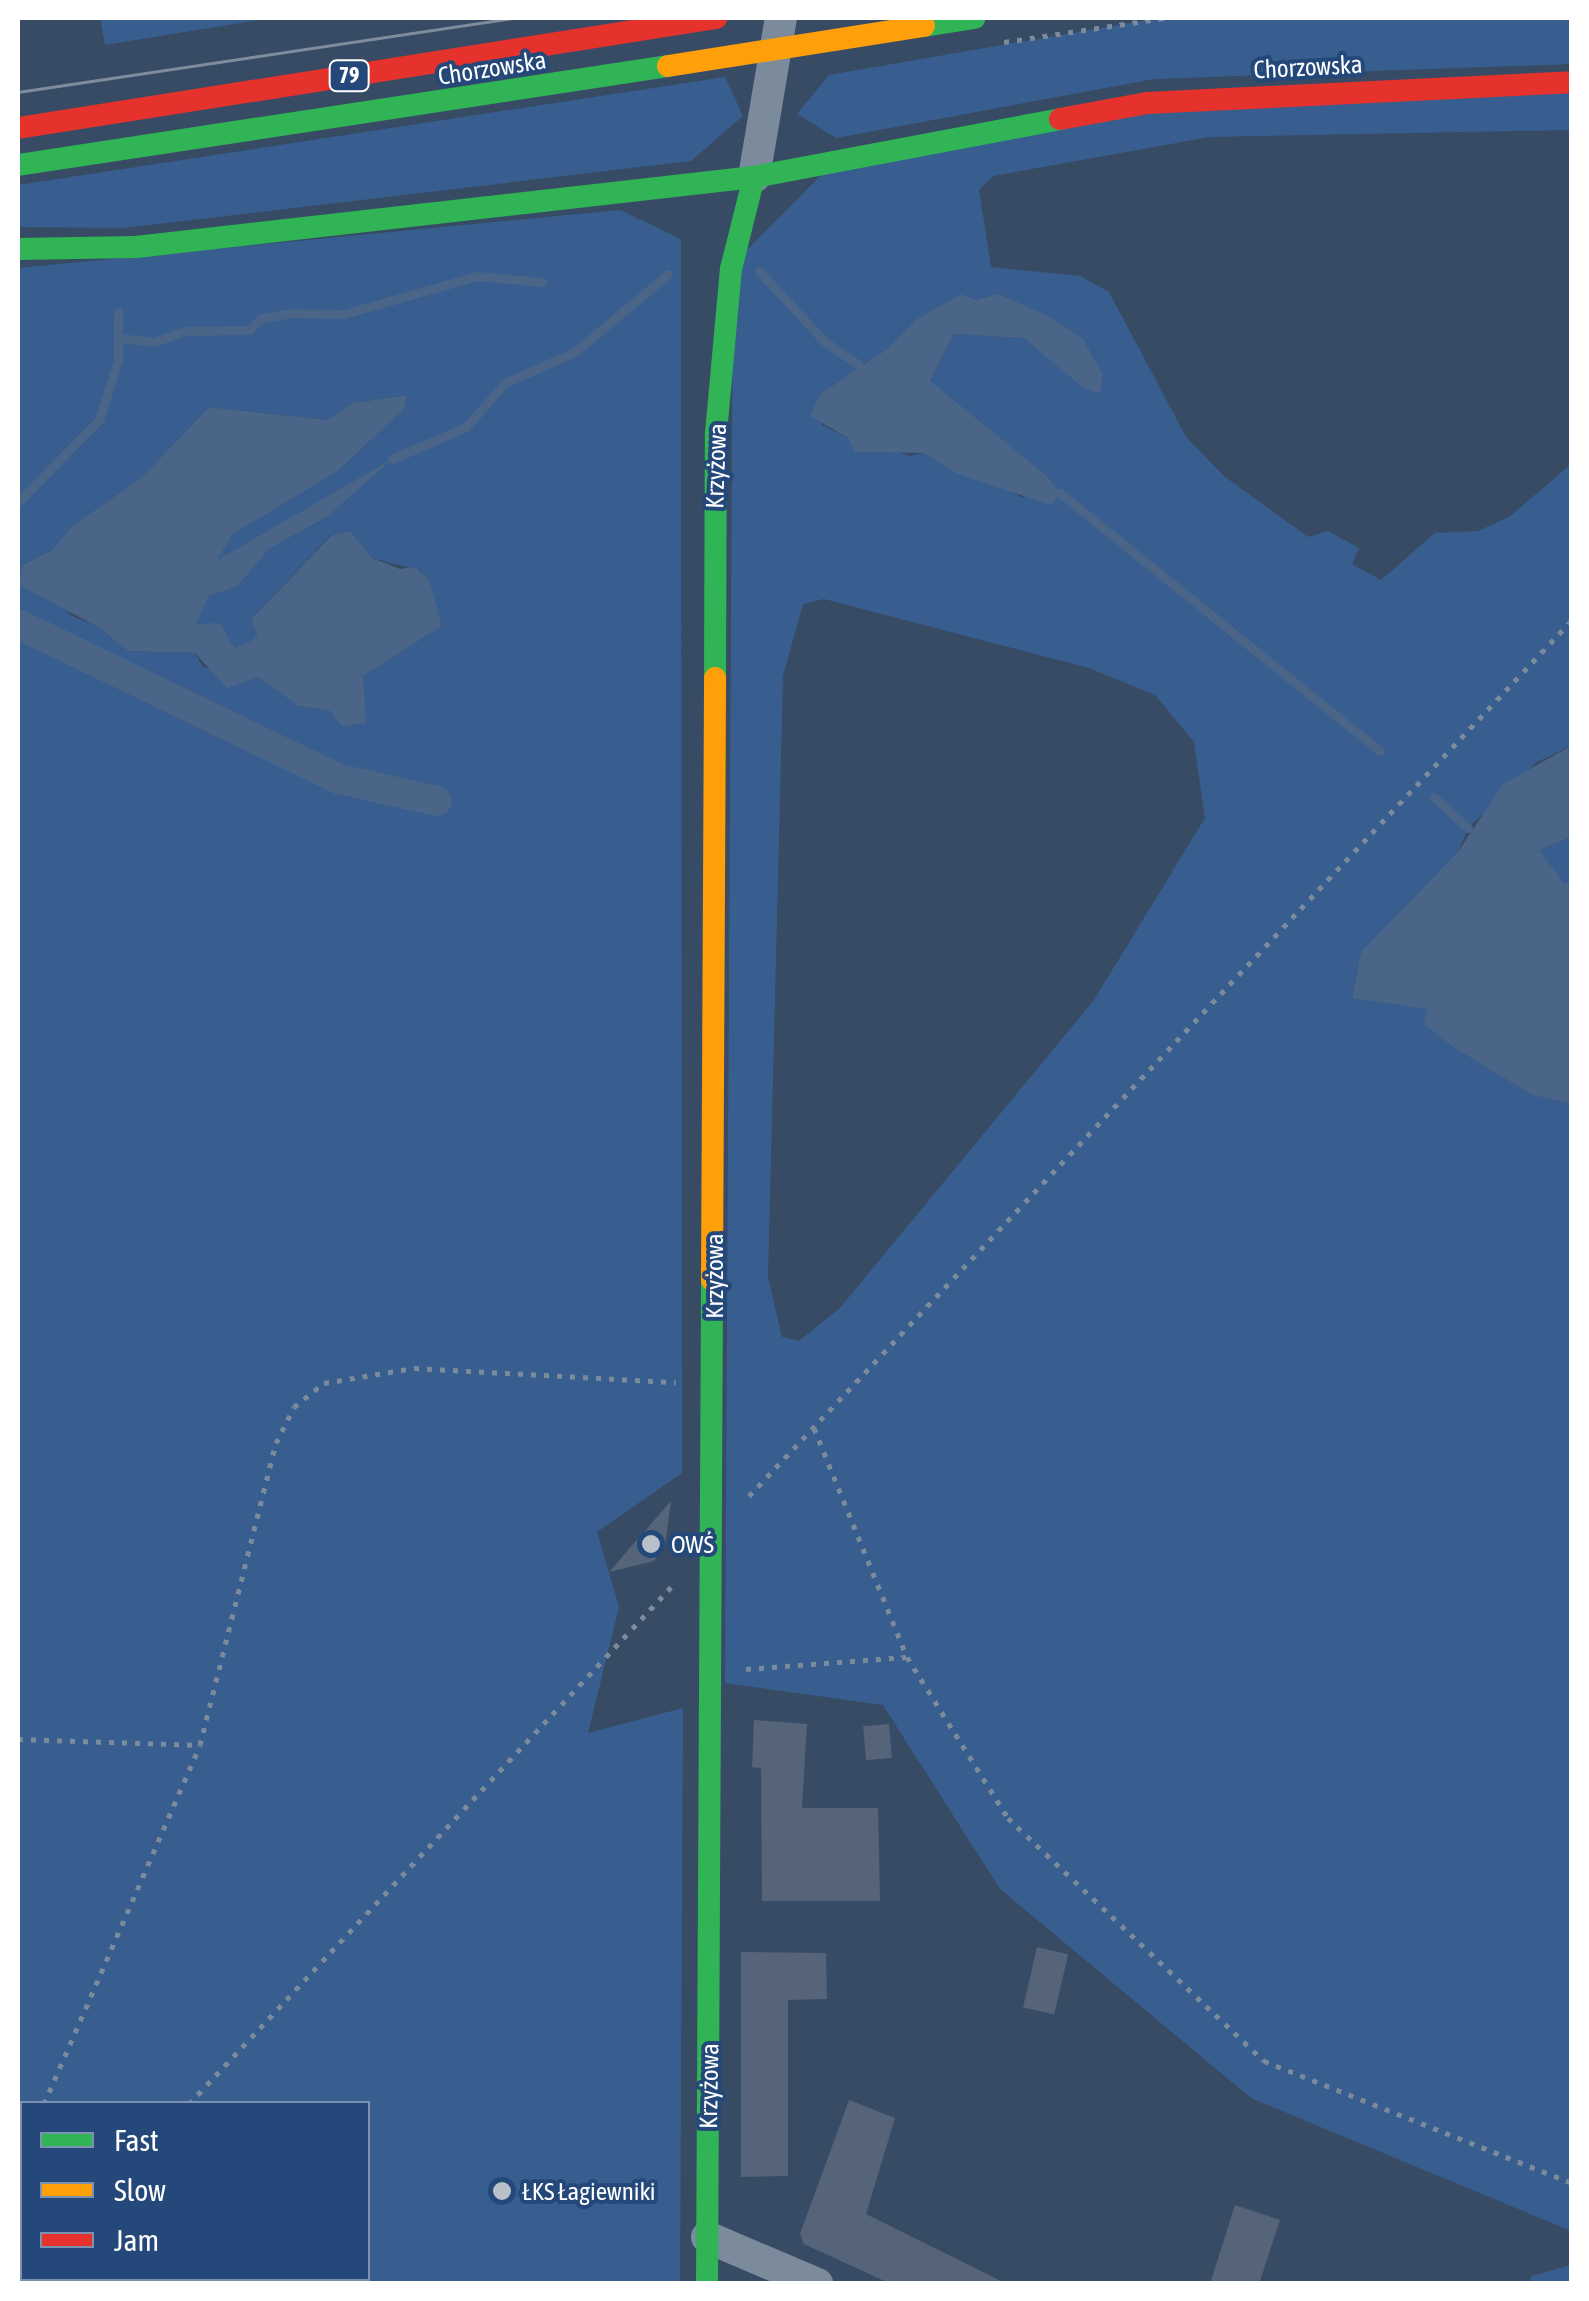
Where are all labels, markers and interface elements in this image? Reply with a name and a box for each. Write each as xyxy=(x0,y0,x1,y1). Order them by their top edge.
street label: Chorzowska xyxy=(436,45,548,91)
street label: Chorzowska xyxy=(1253,49,1363,85)
road number: 79 xyxy=(326,59,372,93)
street label: Krzyżowa xyxy=(700,423,732,509)
street label: Krzyżowa xyxy=(699,1233,729,1319)
place label: OWŚ xyxy=(671,1529,714,1559)
marker: OWŚ xyxy=(640,1533,662,1555)
street label: Krzyżowa xyxy=(693,2043,725,2129)
legend xyxy=(20,2101,370,2281)
text: Fast xyxy=(114,2123,159,2157)
text: Slow xyxy=(114,2173,166,2207)
place label: ŁKS Łagiewniki xyxy=(522,2176,656,2206)
marker: ŁKS Łagiewniki xyxy=(491,2180,513,2202)
text: Jam xyxy=(114,2223,159,2257)

